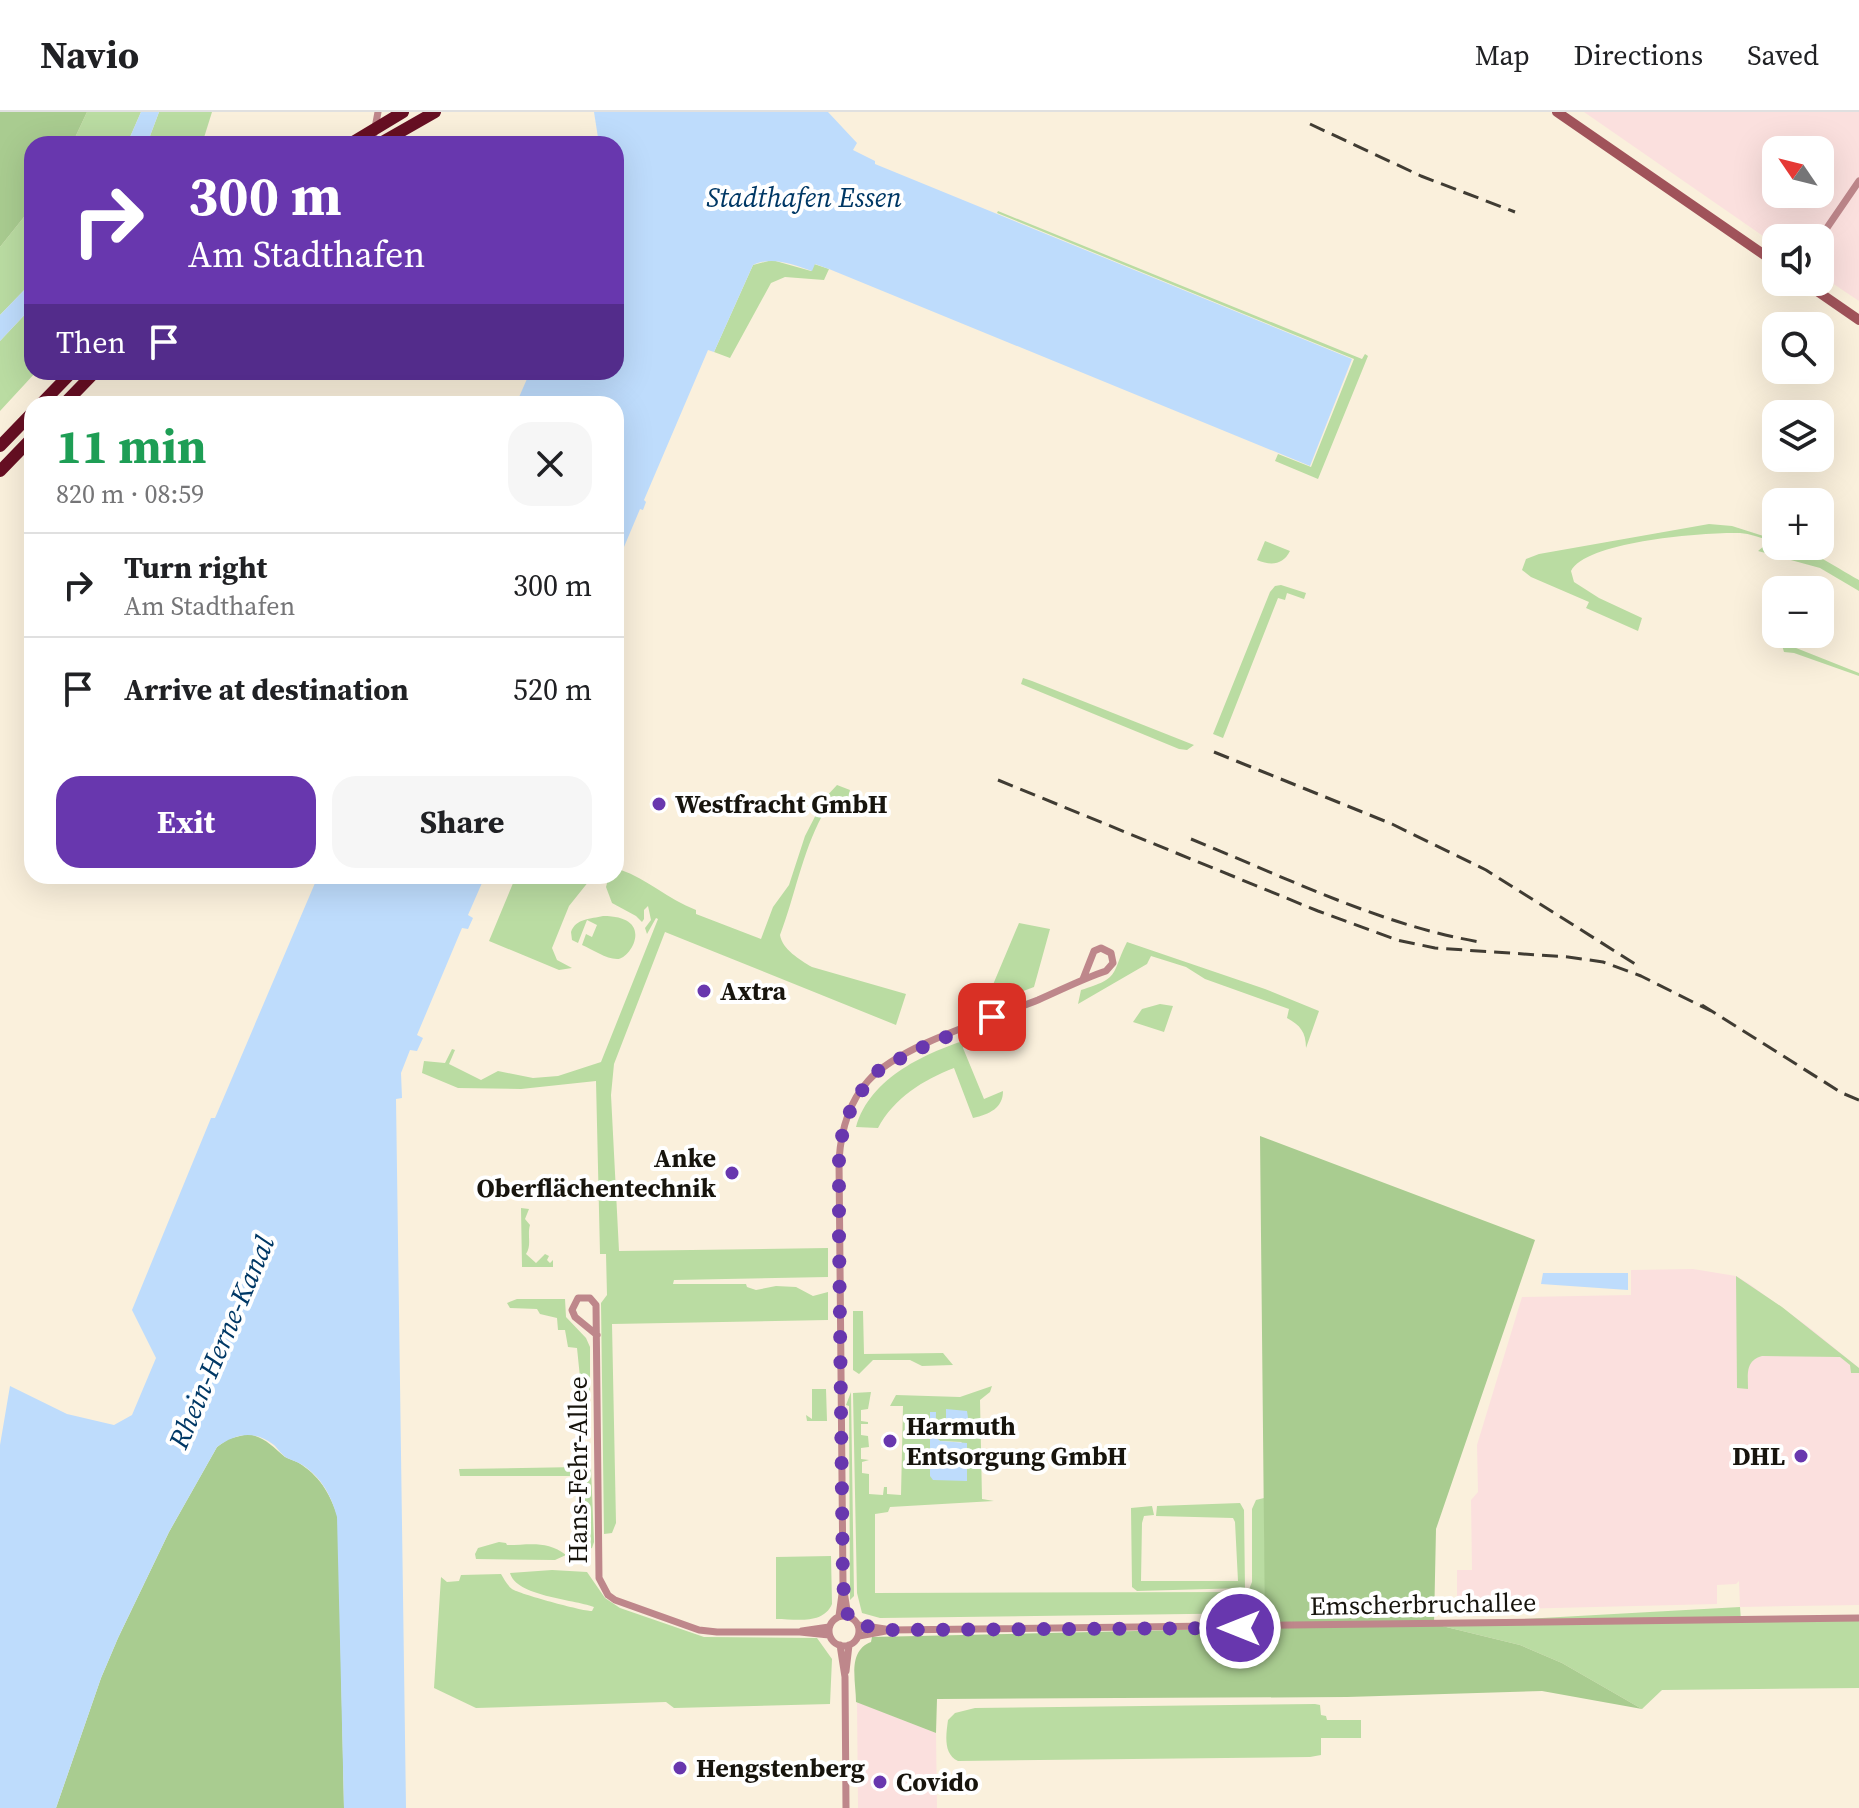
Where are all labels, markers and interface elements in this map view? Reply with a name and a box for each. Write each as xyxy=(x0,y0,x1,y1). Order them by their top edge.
text: Navio xyxy=(40,29,139,81)
text: Map xyxy=(1475,36,1530,74)
text: Directions xyxy=(1574,36,1703,74)
text: Saved xyxy=(1747,36,1819,74)
north arrow xyxy=(1762,136,1834,208)
map controls xyxy=(1762,136,1834,648)
text: 300 m xyxy=(188,157,342,234)
icon: right xyxy=(56,168,160,272)
water label: Stadthafen Essen xyxy=(706,178,902,216)
button: sound xyxy=(1762,224,1834,296)
text: Am Stadthafen xyxy=(188,230,425,279)
button: search xyxy=(1762,312,1834,384)
icon: arrive xyxy=(142,320,186,364)
text: Then xyxy=(56,322,126,363)
button: layers xyxy=(1762,400,1834,472)
text: 11 min xyxy=(56,413,207,479)
button: close xyxy=(508,422,592,506)
text: 820 m · 08:59 xyxy=(56,476,204,512)
button: + xyxy=(1762,488,1834,560)
text: Turn right xyxy=(124,547,267,588)
icon: right xyxy=(56,563,100,607)
text: 300 m xyxy=(513,565,592,606)
button: − xyxy=(1762,576,1834,648)
text: Am Stadthafen xyxy=(124,588,295,624)
icon: arrive xyxy=(56,667,100,711)
text: Arrive at destination xyxy=(124,669,409,710)
text: 520 m xyxy=(513,669,592,710)
button: Exit xyxy=(56,776,316,868)
button: Share xyxy=(332,776,592,868)
place label: Westfracht GmbH xyxy=(675,786,888,822)
marker: Westfracht GmbH xyxy=(650,795,668,813)
place label: Axtra xyxy=(720,973,786,1009)
marker: Axtra xyxy=(695,982,713,1000)
pin xyxy=(958,983,1026,1051)
icon: arrive xyxy=(970,995,1014,1039)
place label: Anke Oberflächentechnik xyxy=(477,1140,716,1206)
marker: Anke Oberflächentechnik xyxy=(723,1164,741,1182)
water label: Rhein-Herne-Kanal xyxy=(159,1230,283,1455)
street label: Hans-Fehr-Allee xyxy=(560,1376,596,1564)
place label: Harmuth Entsorgung GmbH xyxy=(906,1408,1127,1474)
marker: Harmuth Entsorgung GmbH xyxy=(881,1432,899,1450)
place label: DHL xyxy=(1732,1438,1785,1474)
marker: DHL xyxy=(1792,1447,1810,1465)
street label: Emscherbruchallee xyxy=(1309,1584,1537,1624)
position arrow xyxy=(1198,1586,1282,1670)
place label: Hengstenberg xyxy=(696,1750,865,1786)
marker: Hengstenberg xyxy=(671,1759,689,1777)
place label: Covido xyxy=(896,1764,979,1800)
marker: Covido xyxy=(871,1773,889,1791)

